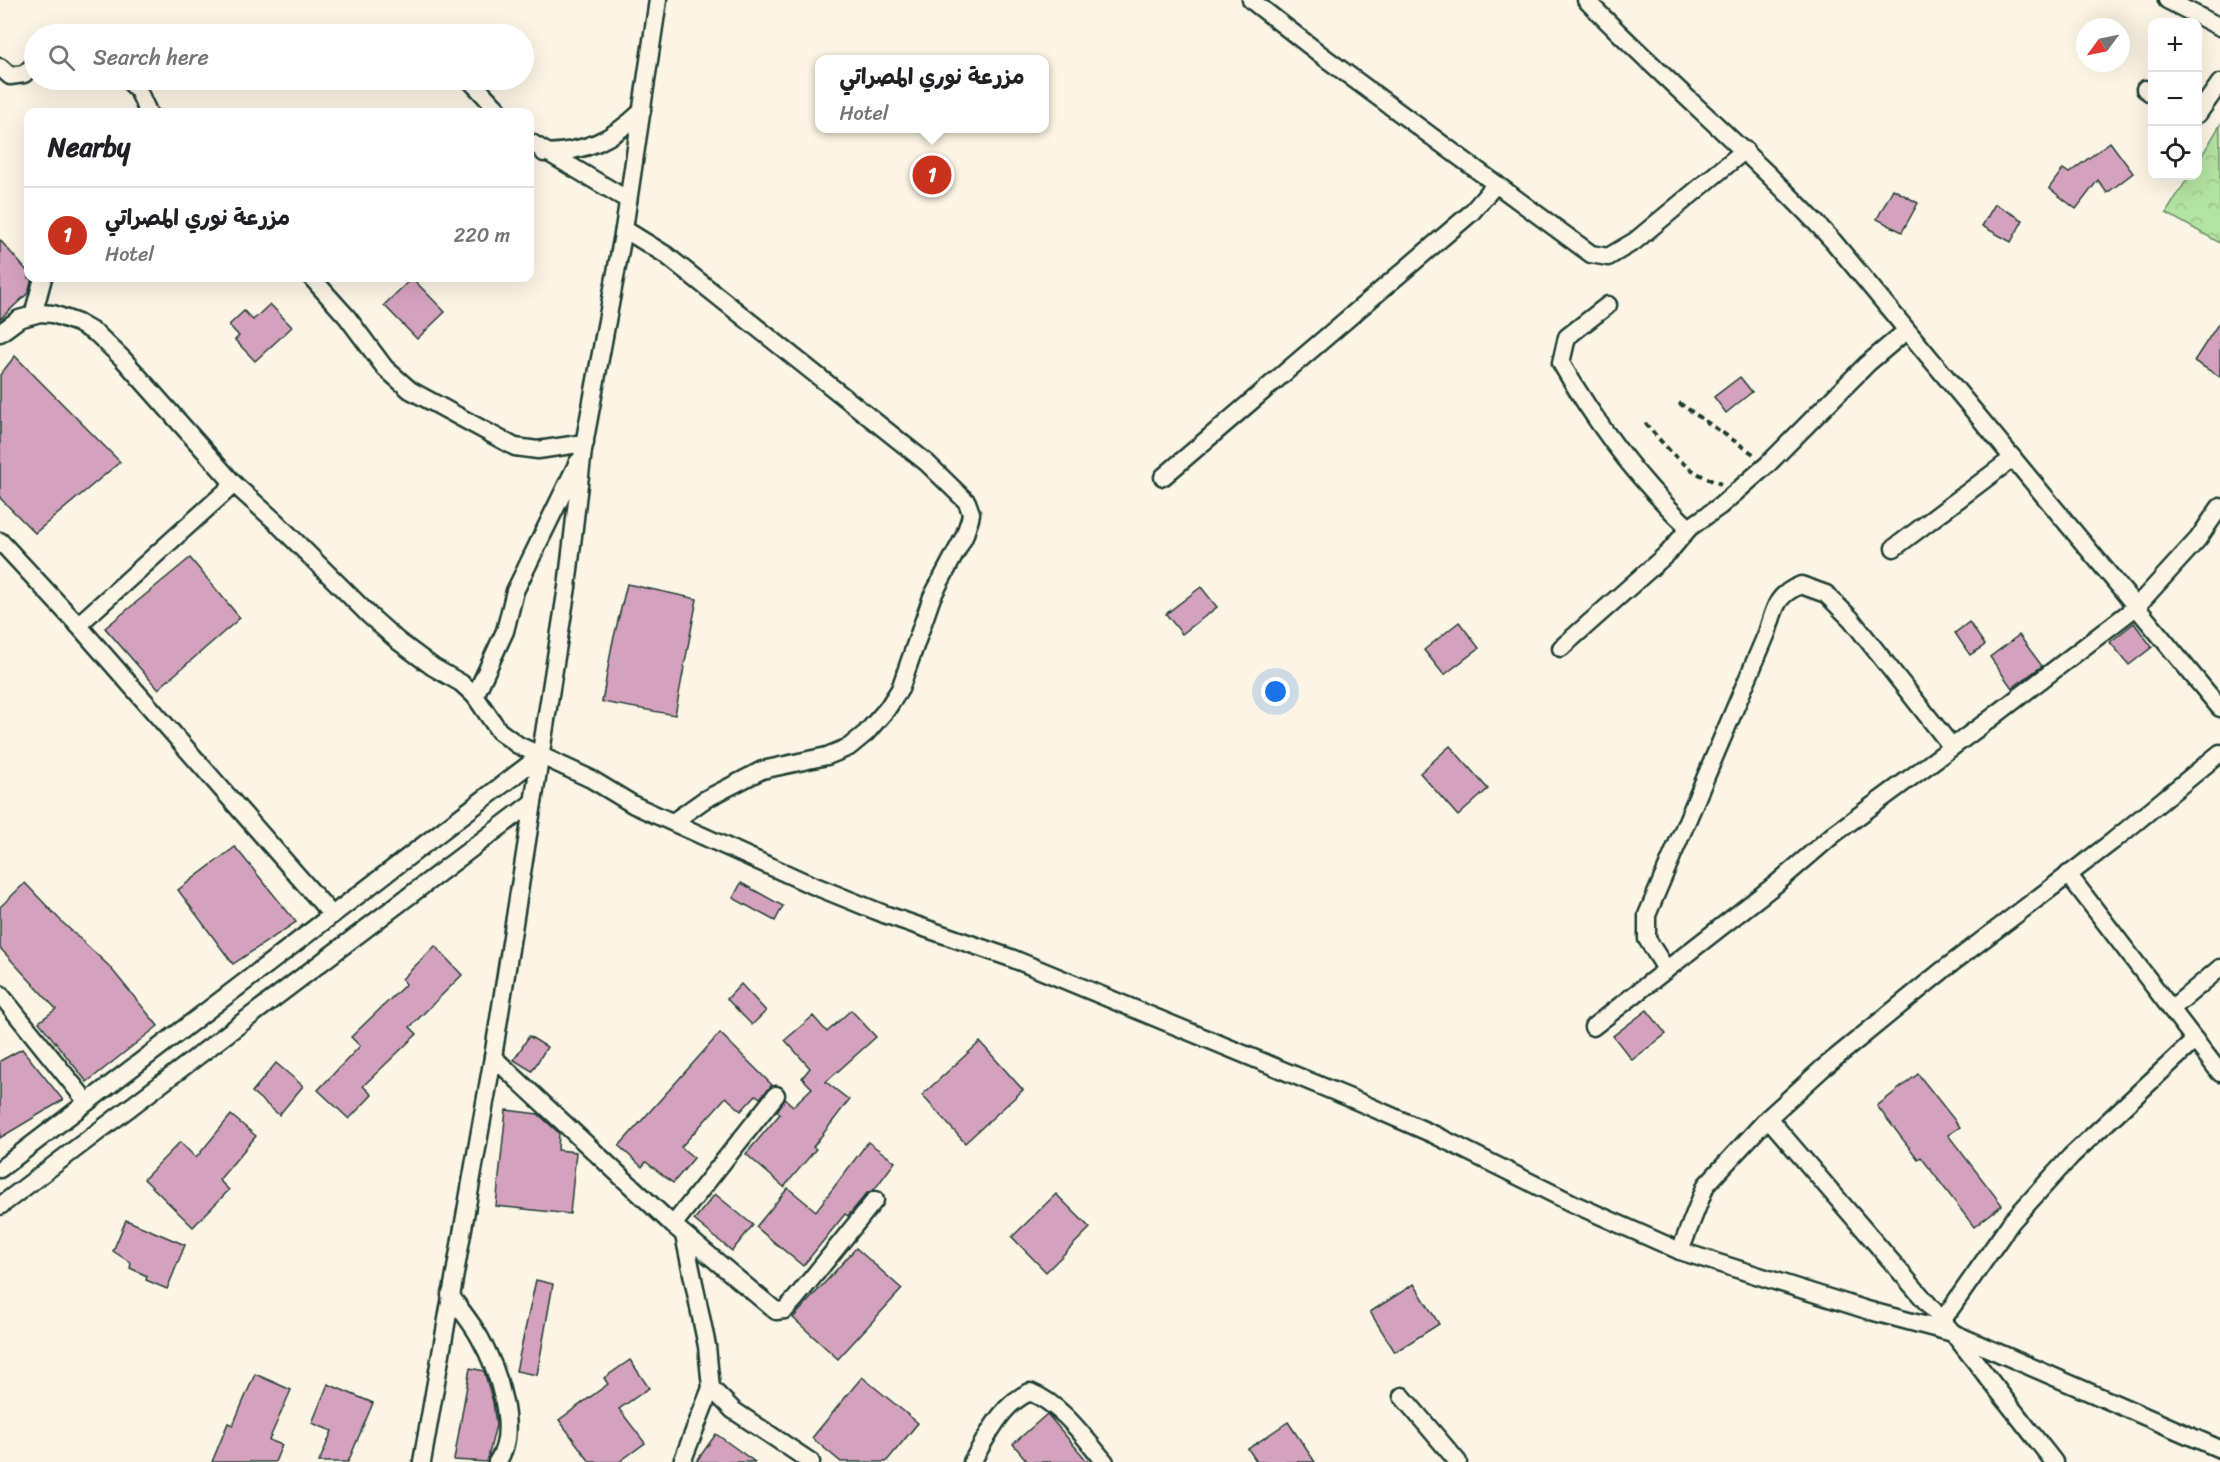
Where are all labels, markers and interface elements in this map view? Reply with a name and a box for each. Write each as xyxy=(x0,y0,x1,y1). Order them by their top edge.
north arrow xyxy=(2076,18,2130,72)
map controls xyxy=(2148,18,2202,180)
button: + xyxy=(2148,18,2202,72)
search box xyxy=(24,24,534,90)
text: Search here xyxy=(93,38,209,77)
icon: search xyxy=(45,41,78,74)
popup xyxy=(815,55,1049,133)
text: مزرعة نوري المصراتي xyxy=(839,57,1025,96)
button: − xyxy=(2148,72,2202,126)
text: Hotel xyxy=(839,96,889,131)
text: Nearby xyxy=(48,124,130,170)
button: locate xyxy=(2148,126,2202,180)
pin: 1 xyxy=(912,152,952,198)
text: مزرعة نوري المصراتي xyxy=(105,198,290,237)
text: 1 xyxy=(63,218,72,253)
text: 220 m xyxy=(454,218,510,253)
text: Hotel xyxy=(105,237,154,272)
your location xyxy=(1261,677,1290,706)

